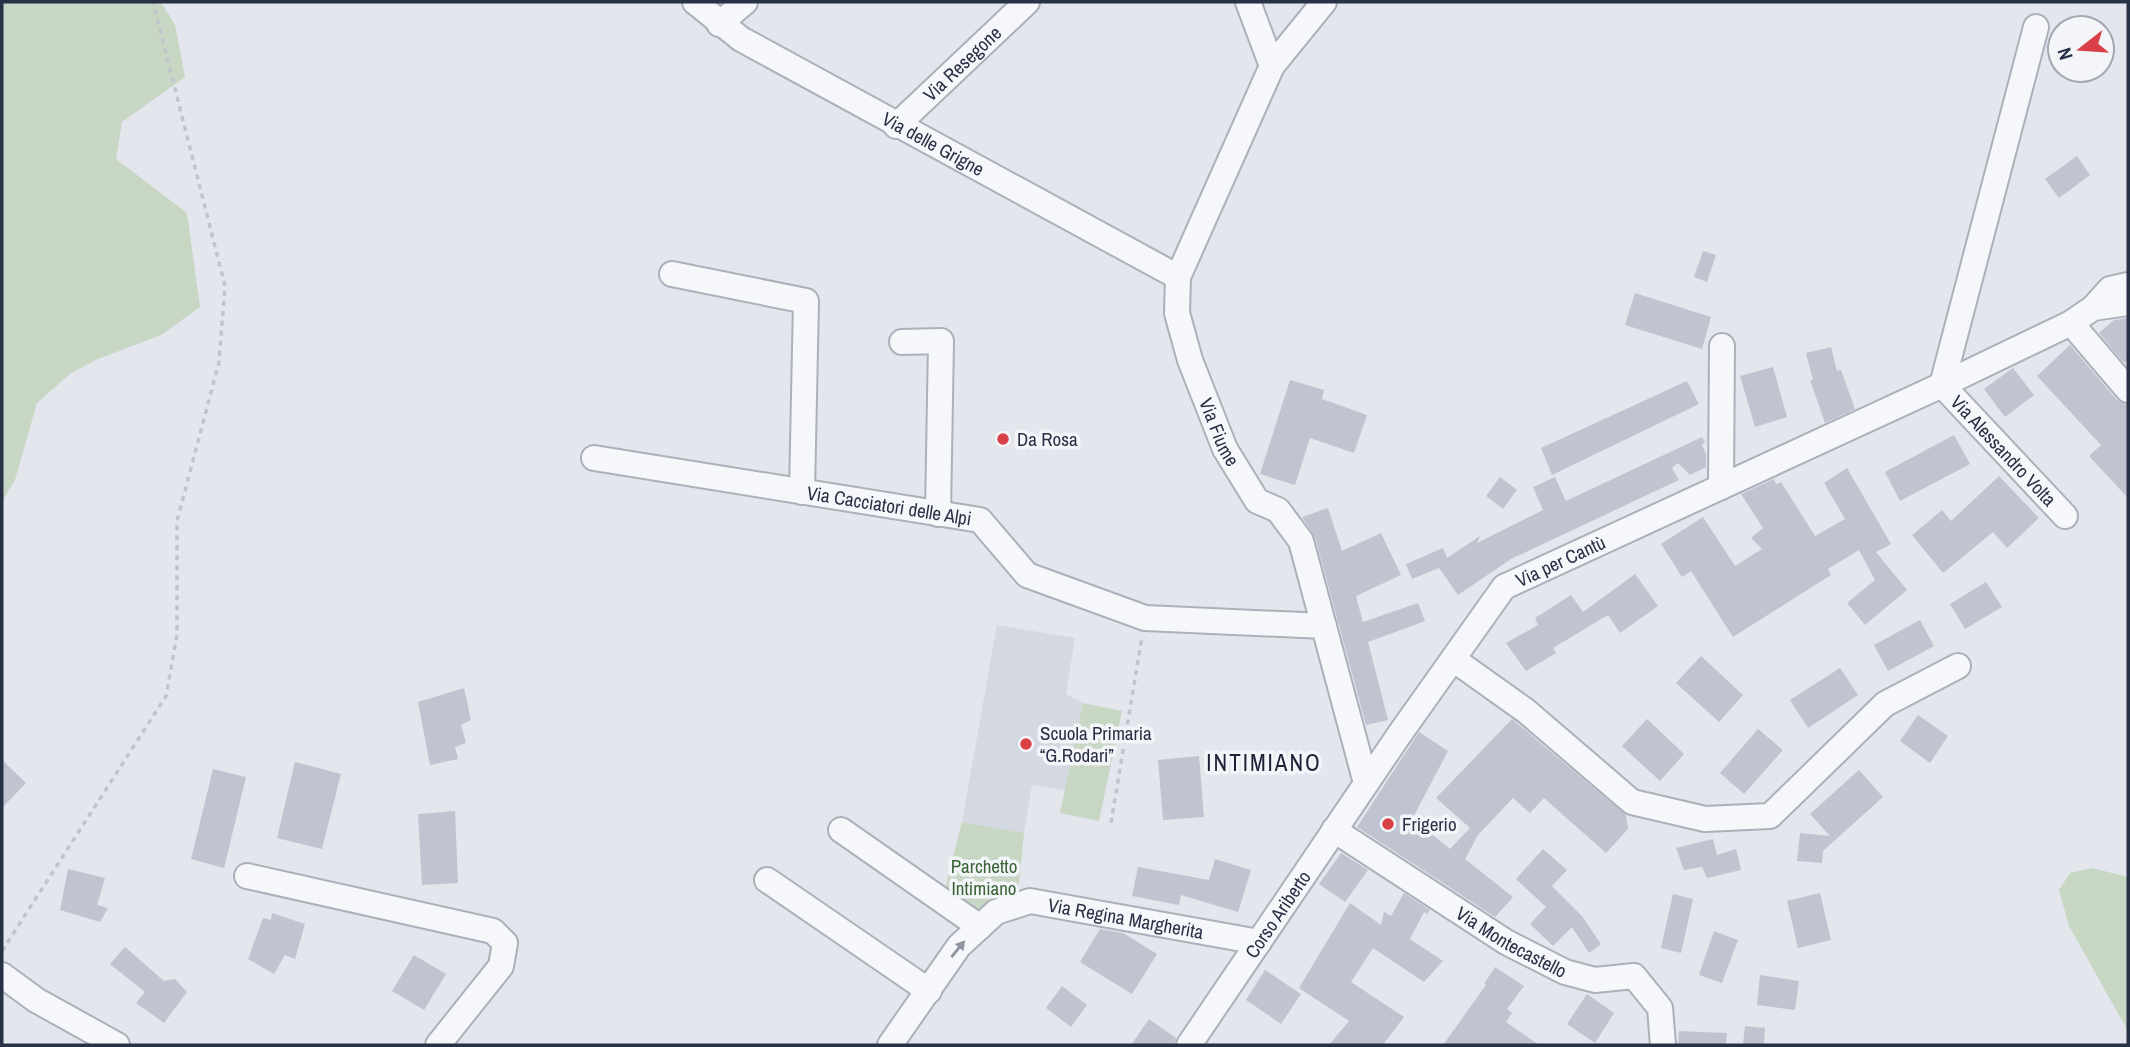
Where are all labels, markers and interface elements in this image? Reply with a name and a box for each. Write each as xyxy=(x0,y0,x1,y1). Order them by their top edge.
north arrow xyxy=(2046,14,2116,84)
street label: Via Resegone xyxy=(917,20,1007,107)
text: N xyxy=(2051,45,2079,63)
street label: Via delle Grigne xyxy=(878,105,989,182)
street label: Via Alessandro Volta xyxy=(1945,389,2062,512)
street label: Via Fiume xyxy=(1193,394,1245,471)
place label: Da Rosa xyxy=(1017,426,1078,452)
marker: Da Rosa xyxy=(995,431,1011,447)
street label: Via Cacciatori delle Alpi xyxy=(805,479,973,531)
street label: Via per Cantù xyxy=(1511,529,1609,593)
place label: Scuola Primaria “G.Rodari” xyxy=(1040,720,1152,768)
marker: Scuola Primaria “G.Rodari” xyxy=(1018,736,1034,752)
district label: INTIMIANO xyxy=(1206,747,1322,778)
place label: Frigerio xyxy=(1402,811,1457,837)
marker: Frigerio xyxy=(1380,816,1396,832)
park label: Parchetto Intimiano xyxy=(951,853,1017,901)
street label: Corso Ariberto xyxy=(1239,865,1317,963)
street label: Via Regina Margherita xyxy=(1046,891,1206,945)
street label: Via Montecastello xyxy=(1451,900,1571,984)
one-way arrow xyxy=(950,941,965,959)

